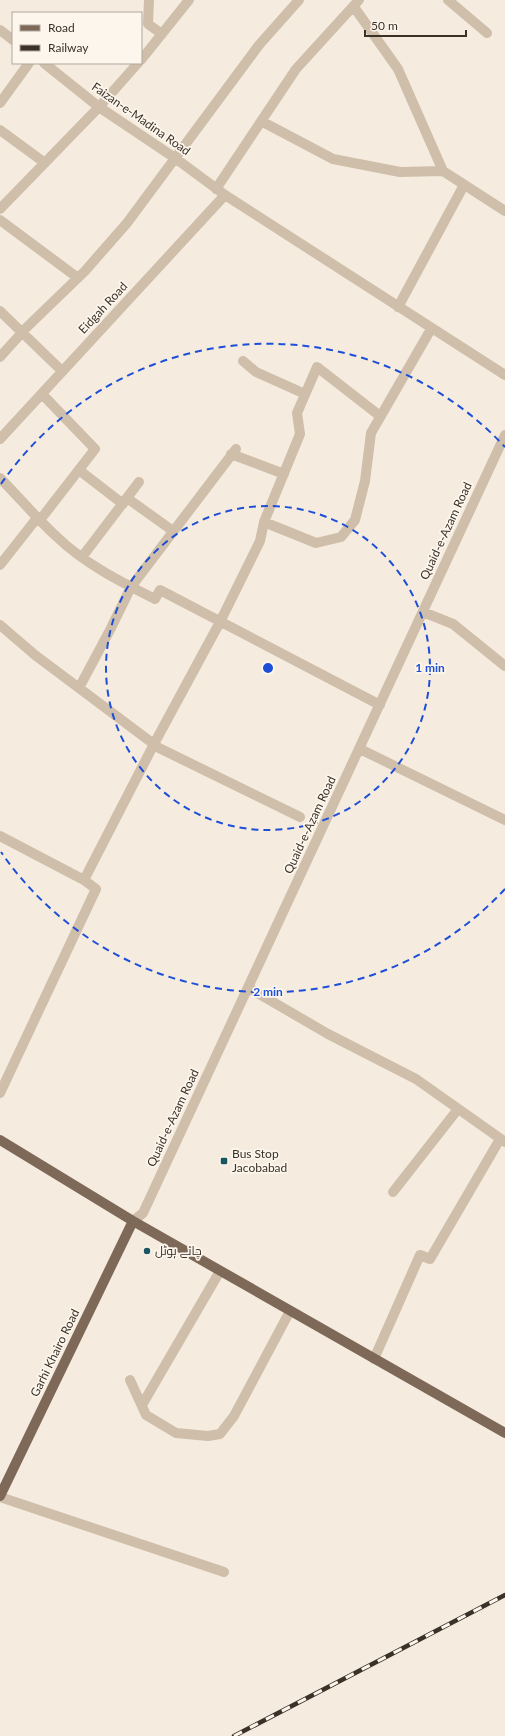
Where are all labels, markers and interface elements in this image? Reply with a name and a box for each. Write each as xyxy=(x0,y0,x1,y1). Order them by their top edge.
legend xyxy=(12,12,142,64)
scale bar xyxy=(365,12,466,38)
text: 50 m xyxy=(371,18,398,33)
text: Road xyxy=(48,20,75,35)
text: Railway xyxy=(48,40,89,55)
street label: Faizan-e-Madina Road xyxy=(89,79,194,158)
street label: Eidgah Road xyxy=(75,279,130,337)
street label: Quaid-e-Azam Road xyxy=(416,480,475,582)
text: 1 min xyxy=(415,660,445,675)
centre of rings xyxy=(261,661,275,675)
street label: Quaid-e-Azam Road xyxy=(280,774,339,876)
text: 2 min xyxy=(253,984,283,999)
street label: Quaid-e-Azam Road xyxy=(143,1067,202,1169)
place label: Bus Stop Jacobabad xyxy=(232,1146,287,1175)
marker: Bus Stop Jacobabad xyxy=(219,1156,229,1166)
place label: چائے ہوٹل xyxy=(155,1243,202,1260)
marker: چائے ہوٹل xyxy=(142,1246,152,1256)
street label: Garhi Khairo Road xyxy=(27,1306,82,1399)

